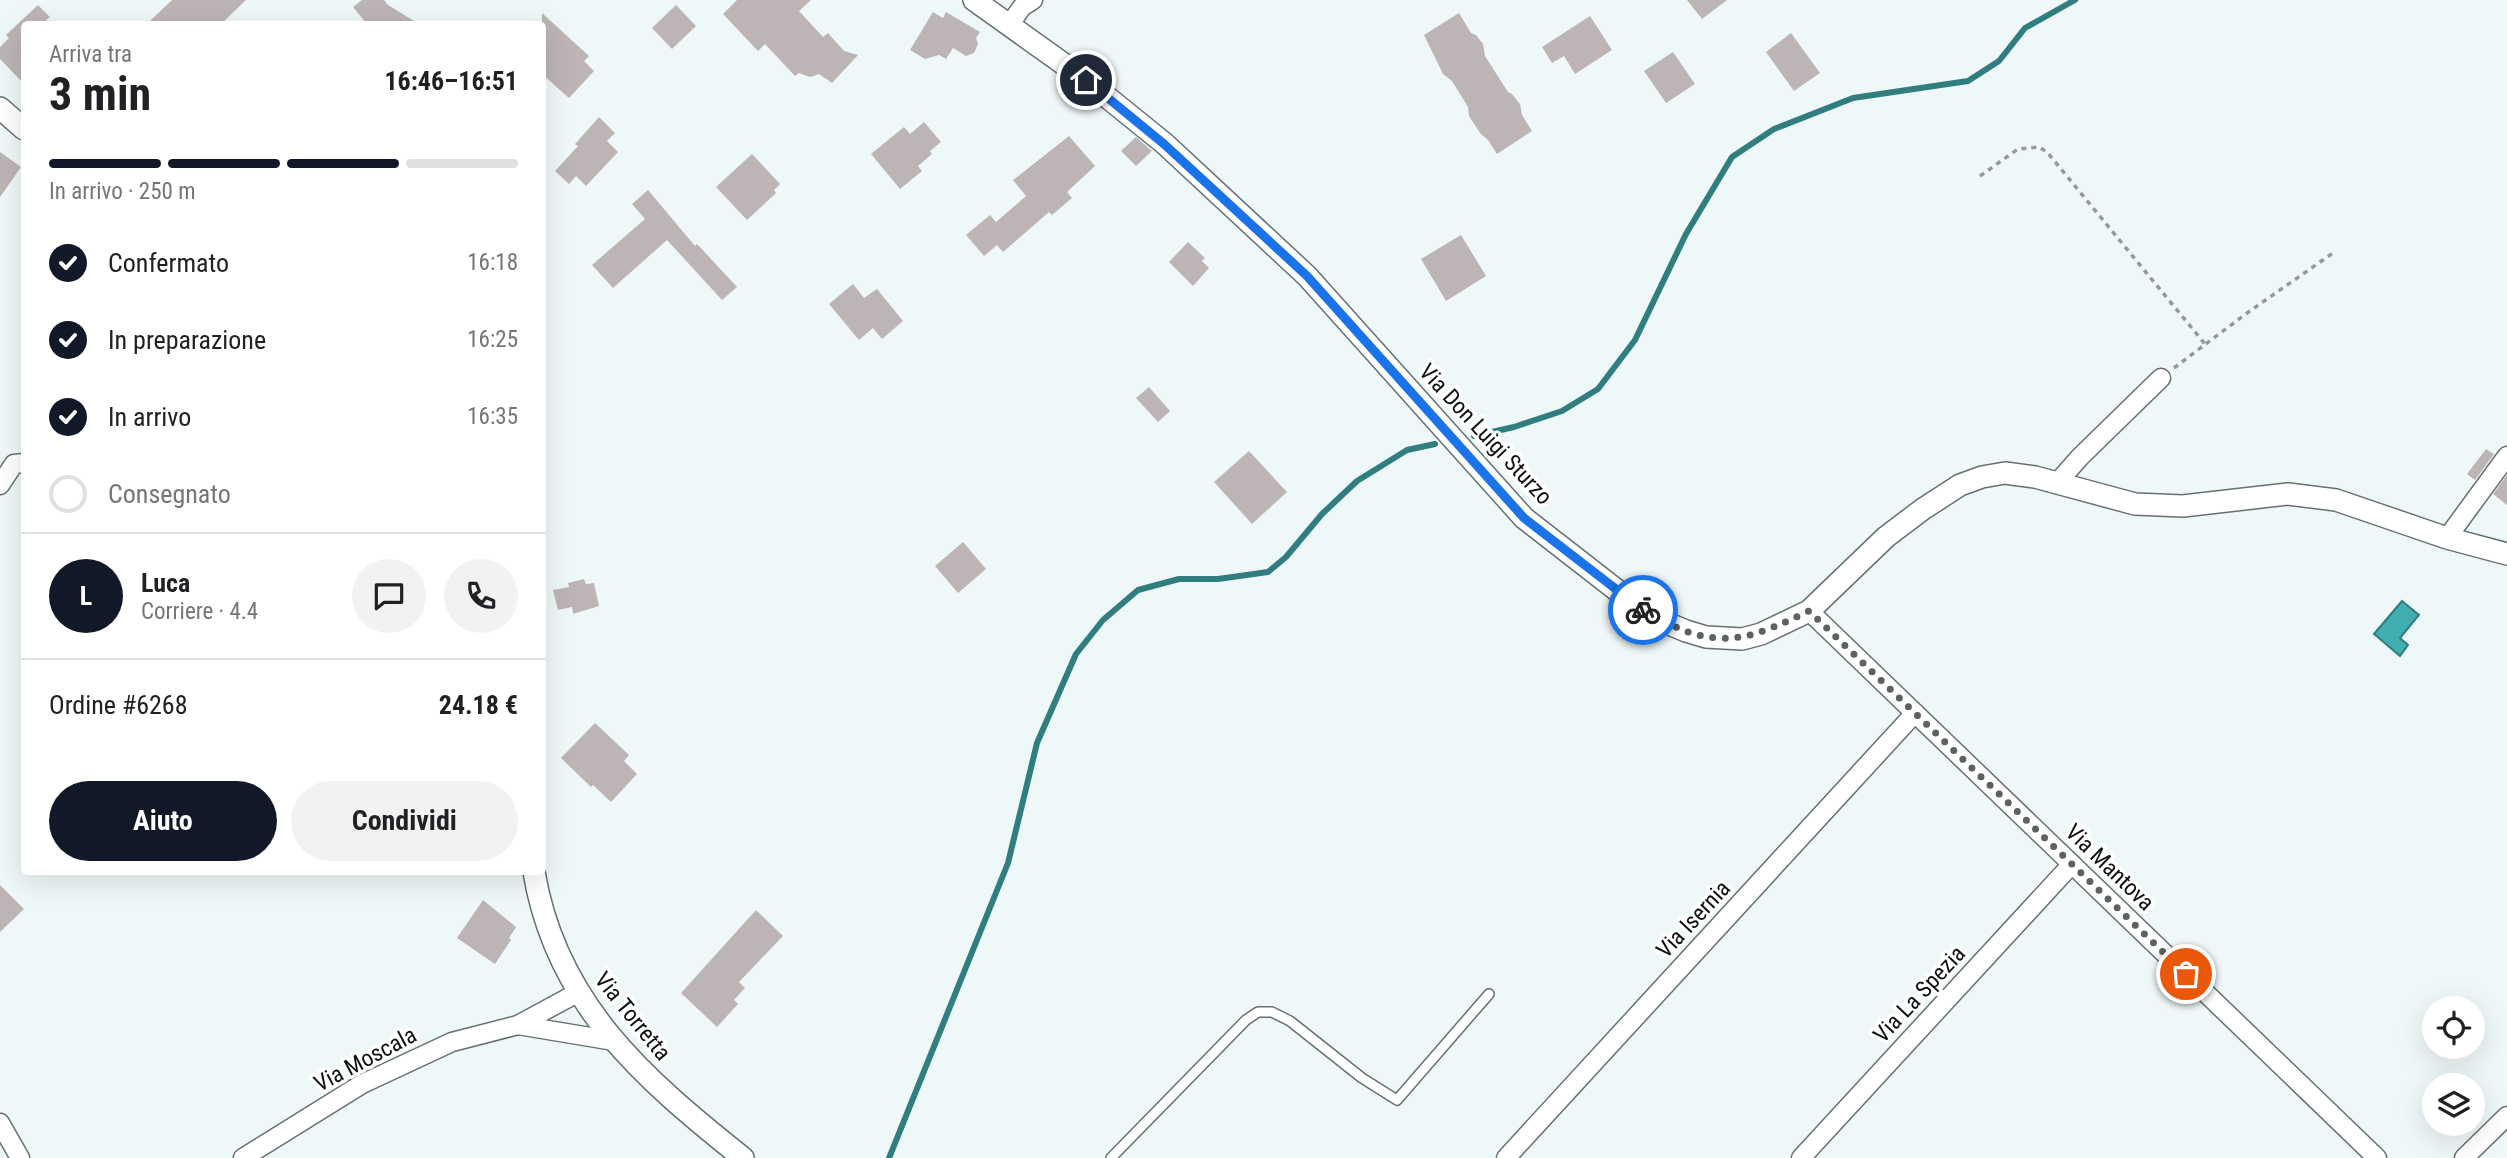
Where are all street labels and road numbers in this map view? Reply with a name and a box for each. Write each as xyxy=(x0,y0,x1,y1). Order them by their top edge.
street label: Via Don Luigi Sturzo xyxy=(1413,358,1558,510)
street label: Via Mantova xyxy=(2060,819,2160,916)
street label: Via Isernia xyxy=(1651,875,1736,964)
street label: Via La Spezia xyxy=(1868,940,1971,1048)
street label: Via Torretta xyxy=(589,967,676,1066)
street label: Via Moscala xyxy=(310,1021,421,1098)

